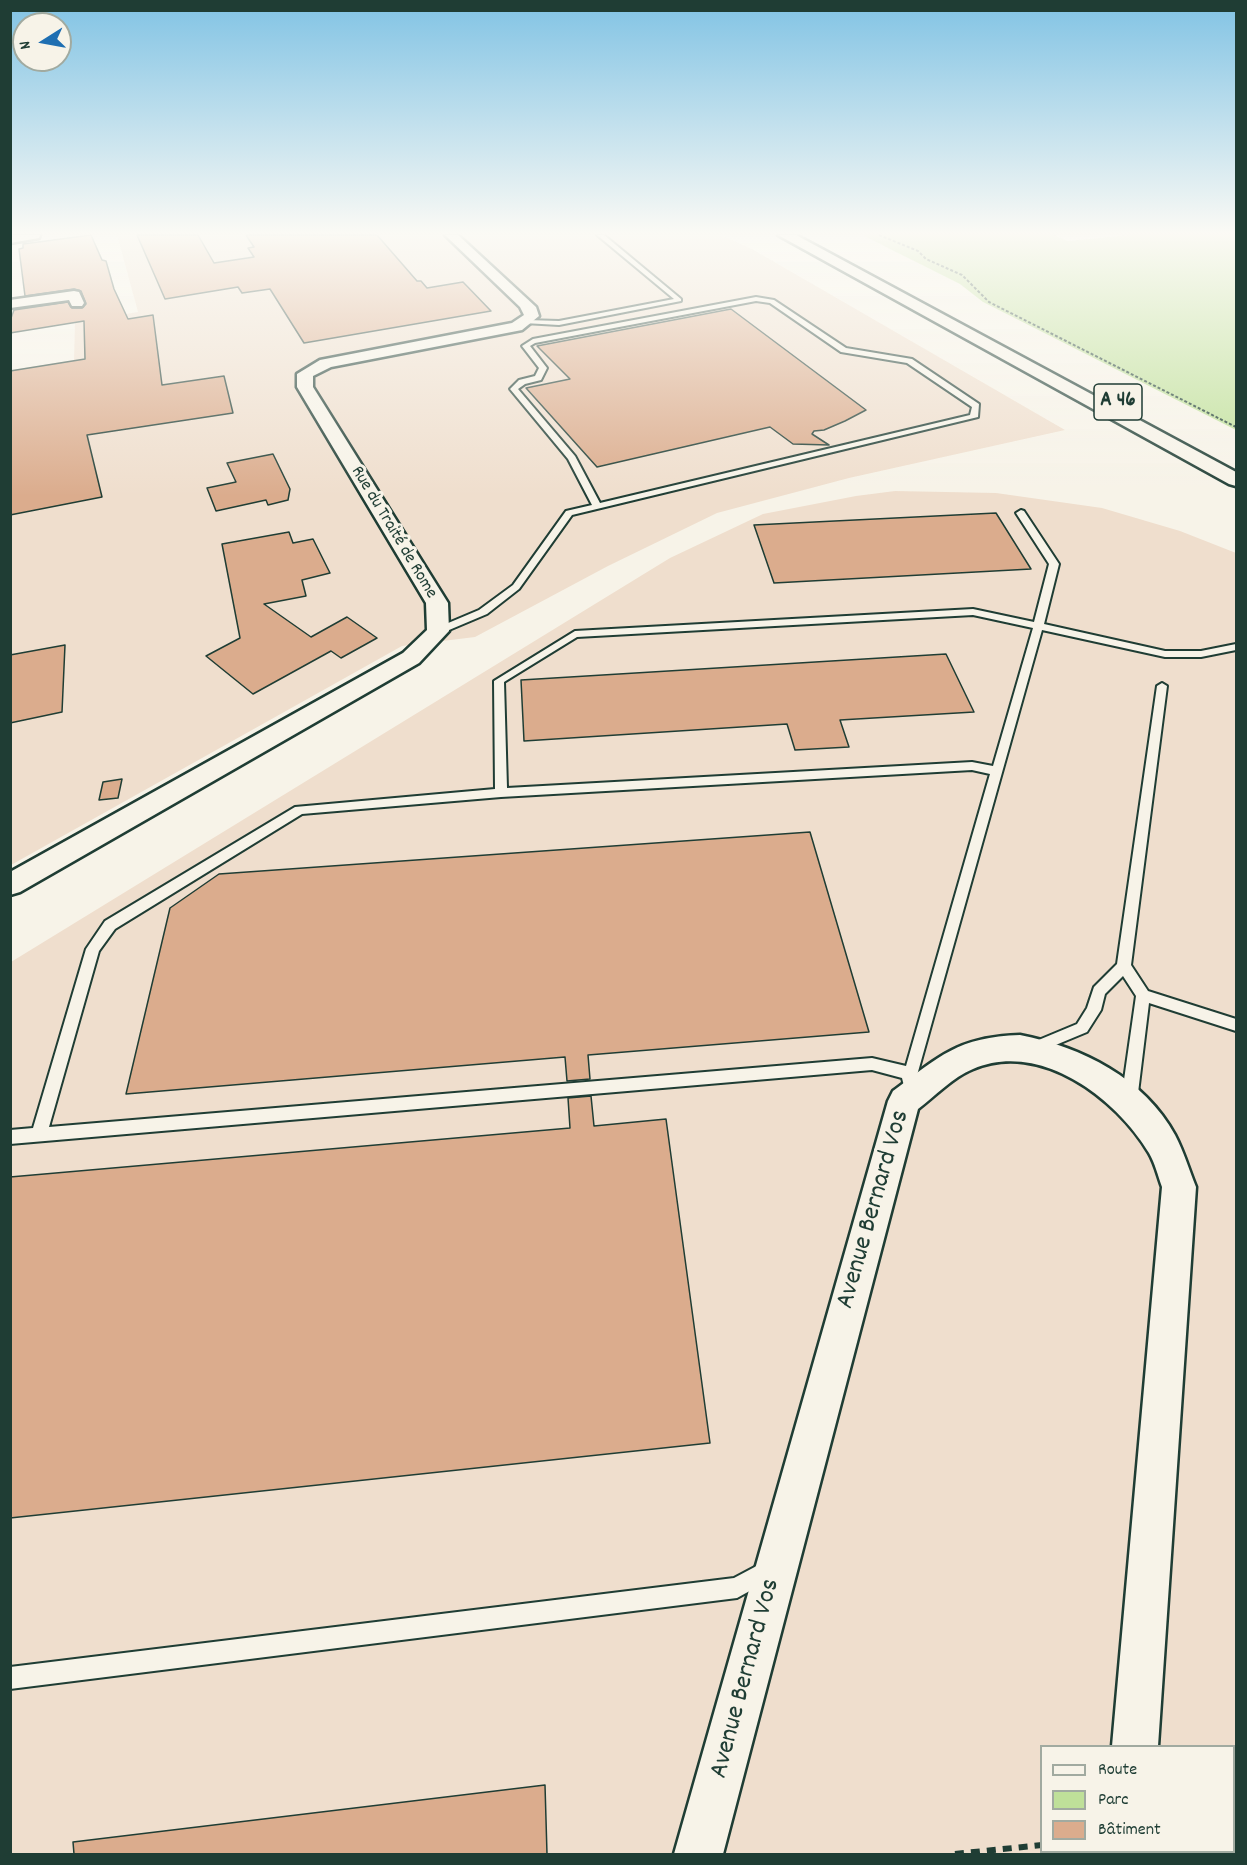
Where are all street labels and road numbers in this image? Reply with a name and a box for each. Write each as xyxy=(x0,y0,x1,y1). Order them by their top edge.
road number: A 46 xyxy=(1094,384,1142,420)
street label: Rue du Traité de Rome xyxy=(345,463,441,603)
street label: Avenue Bernard Vos xyxy=(831,1107,919,1313)
street label: Avenue Bernard Vos xyxy=(705,1576,789,1782)

